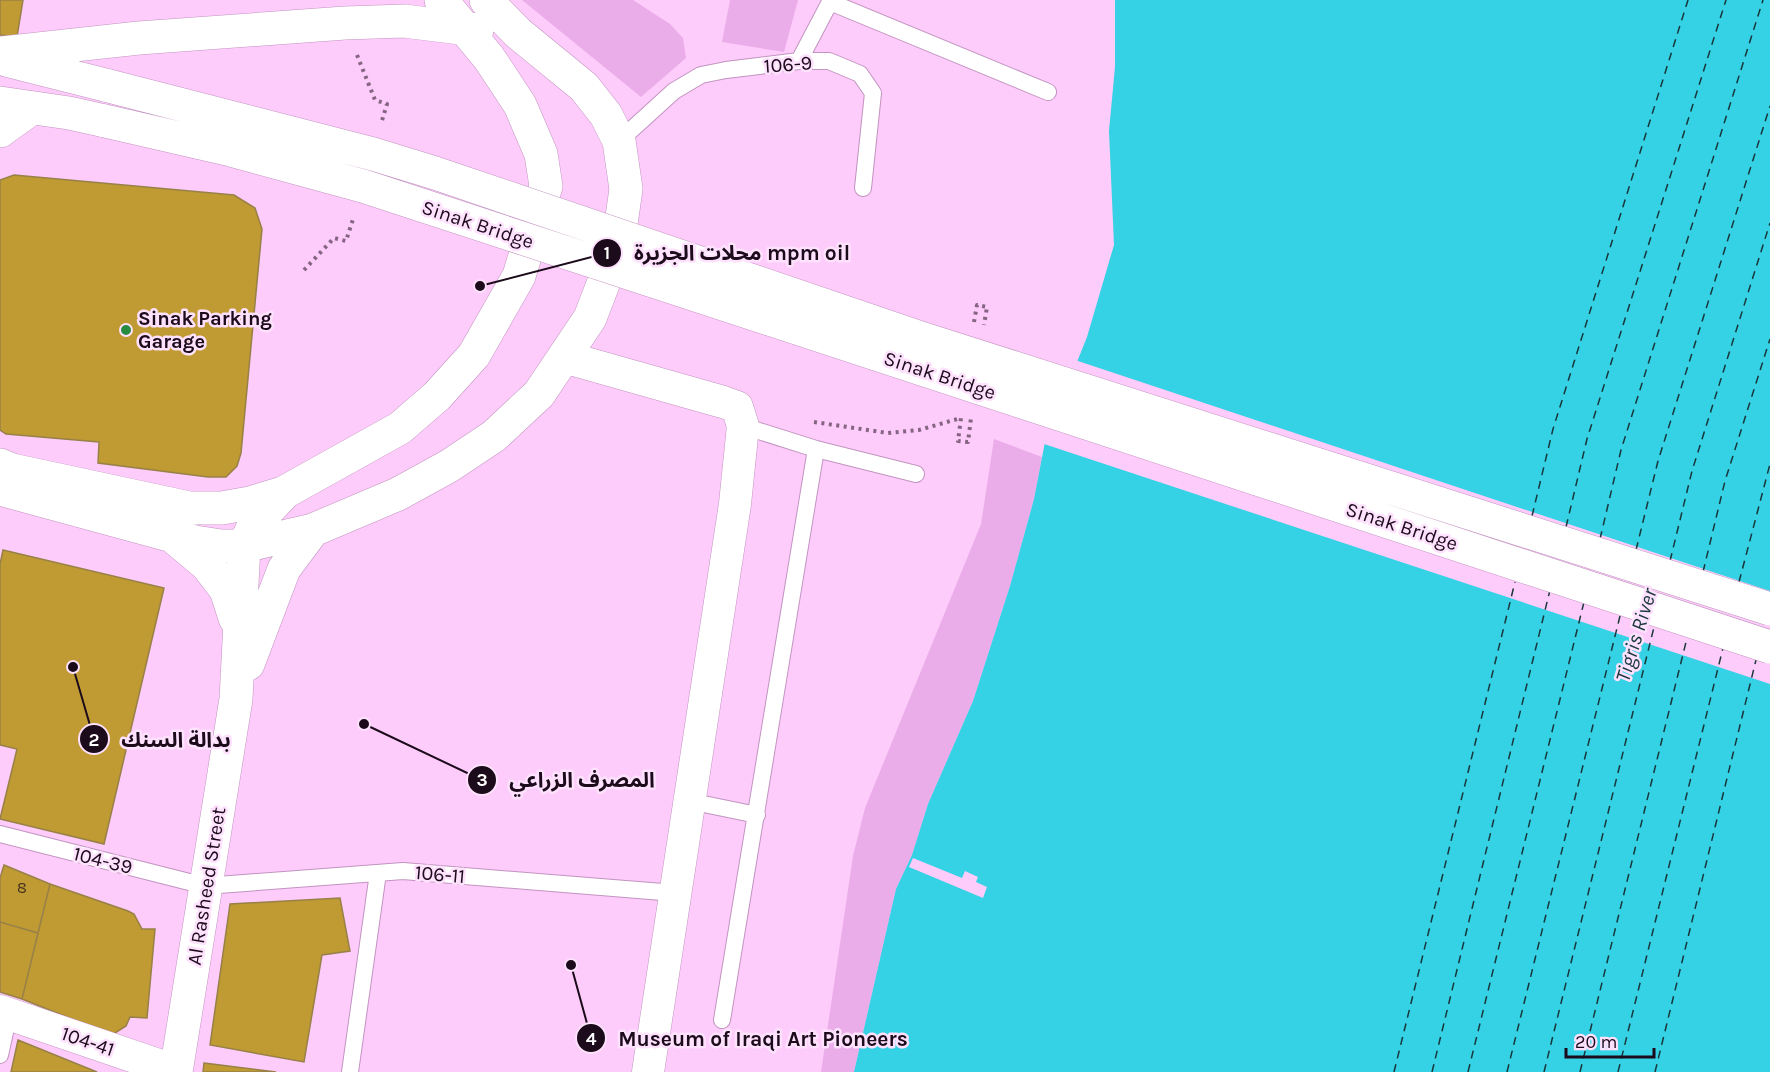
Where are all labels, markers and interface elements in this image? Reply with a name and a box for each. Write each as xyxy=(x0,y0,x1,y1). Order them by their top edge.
street label: 106-9 xyxy=(763,51,813,78)
street label: Sinak Bridge xyxy=(419,196,537,253)
callout: محلات الجزيرة mpm oil xyxy=(592,233,862,272)
text: محلات الجزيرة mpm oil xyxy=(634,241,850,265)
text: 1 xyxy=(604,242,610,264)
place label: Sinak Parking Garage xyxy=(138,307,272,353)
marker: Sinak Parking Garage xyxy=(119,323,133,337)
street label: Sinak Bridge xyxy=(881,347,999,404)
street label: Sinak Bridge xyxy=(1343,498,1461,555)
water label: Tigris River xyxy=(1610,584,1662,685)
callout: بدالة السنك xyxy=(79,720,243,759)
text: بدالة السنك xyxy=(121,728,231,752)
text: 2 xyxy=(89,729,99,751)
callout: المصرف الزراعي xyxy=(467,760,667,799)
text: المصرف الزراعي xyxy=(509,768,655,797)
text: 3 xyxy=(476,769,488,791)
street label: Al Rasheed Street xyxy=(183,805,230,967)
street label: 104-39 xyxy=(71,842,135,879)
street label: 106-11 xyxy=(414,861,466,888)
house number: 8 xyxy=(17,878,27,897)
callout: Museum of Iraqi Art Pioneers xyxy=(576,1019,920,1058)
scale bar xyxy=(1566,1021,1654,1059)
street label: 104-41 xyxy=(58,1022,117,1061)
text: Museum of Iraqi Art Pioneers xyxy=(618,1027,908,1052)
text: 4 xyxy=(586,1028,597,1050)
text: 20 m xyxy=(1575,1031,1617,1053)

